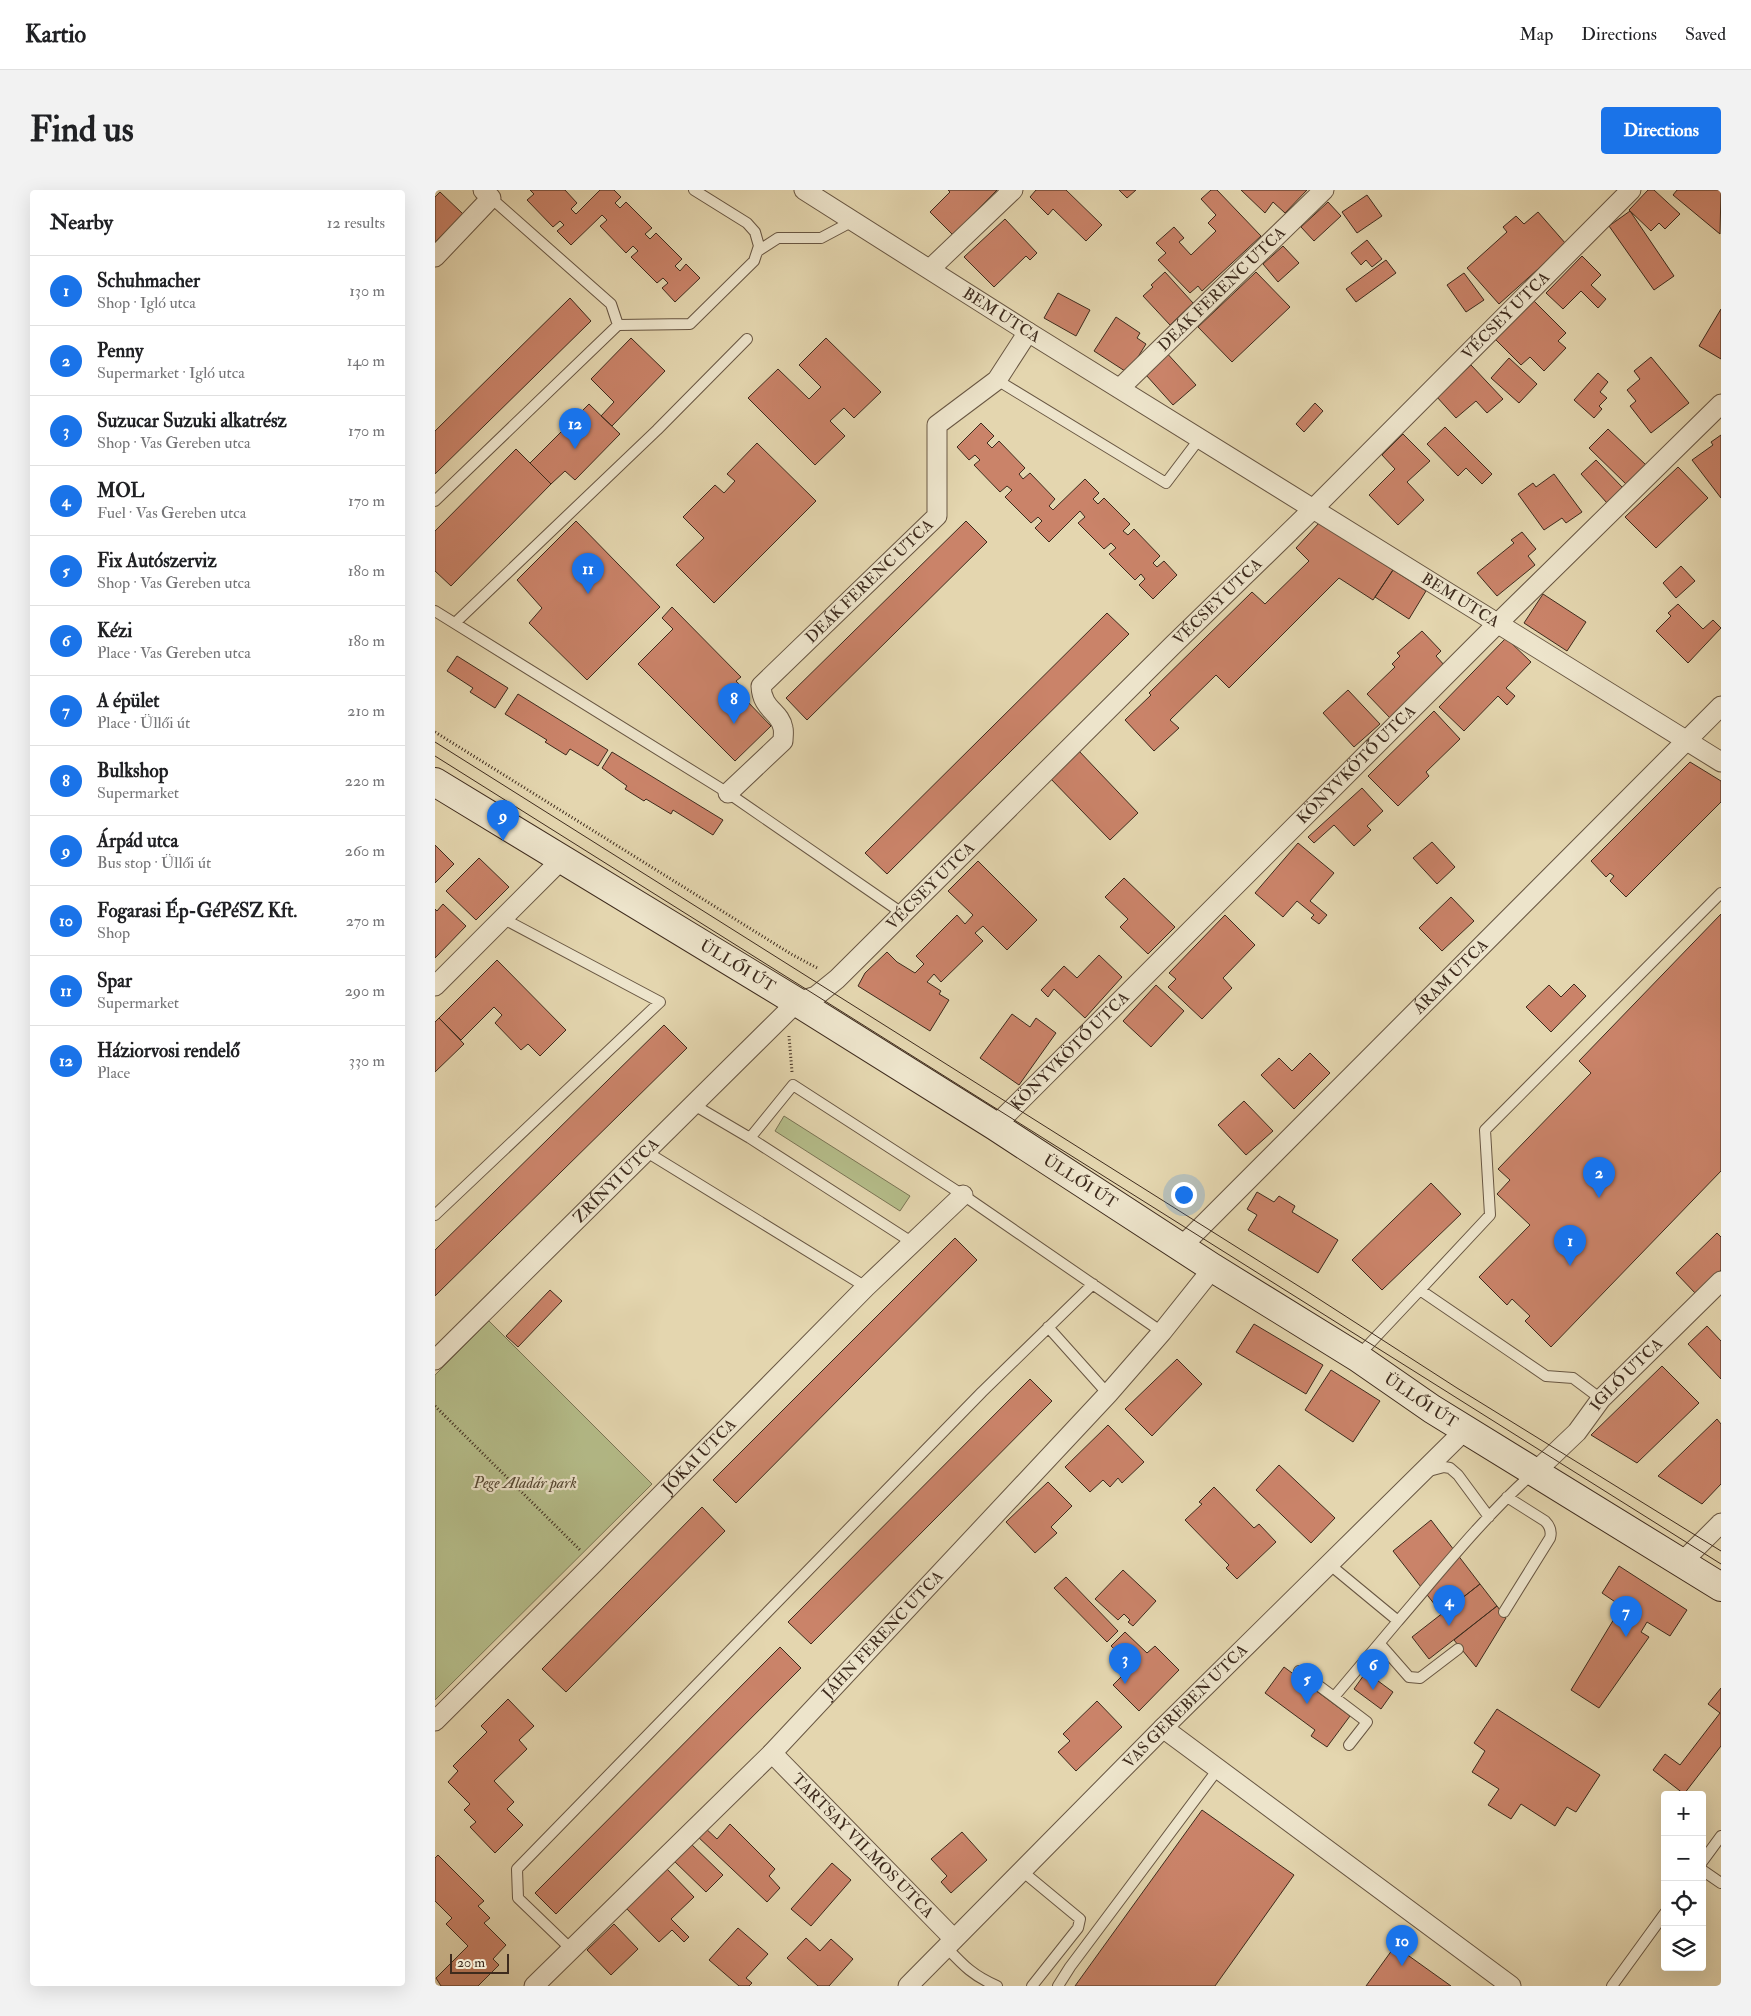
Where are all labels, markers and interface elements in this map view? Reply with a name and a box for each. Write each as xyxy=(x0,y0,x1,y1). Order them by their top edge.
text: Kartio xyxy=(25,19,86,50)
text: Map xyxy=(1520,23,1553,46)
text: Directions xyxy=(1581,23,1657,46)
text: Saved xyxy=(1685,23,1726,46)
button: Directions xyxy=(1601,107,1721,154)
text: Find us xyxy=(30,108,134,152)
text: Nearby xyxy=(50,209,113,236)
text: 12 results xyxy=(327,213,385,233)
street label: DEÁK FERENC UTCA xyxy=(1154,223,1290,356)
street label: VÉCSEY UTCA xyxy=(1458,267,1554,364)
text: Schuhmacher xyxy=(97,269,200,293)
text: 1 xyxy=(63,281,69,301)
text: 130 m xyxy=(349,281,385,301)
street label: BEM UTCA xyxy=(959,283,1044,347)
text: Shop · Igló utca xyxy=(97,293,196,313)
text: Penny xyxy=(97,339,143,363)
text: 2 xyxy=(62,351,70,371)
text: 140 m xyxy=(347,351,385,371)
text: Supermarket · Igló utca xyxy=(97,363,245,383)
pin: 12 xyxy=(559,408,591,449)
text: Suzucar Suzuki alkatrész xyxy=(97,409,287,433)
text: 3 xyxy=(63,421,69,441)
text: 170 m xyxy=(348,421,385,441)
text: Shop · Vas Gereben utca xyxy=(97,433,251,453)
text: MOL xyxy=(97,479,144,503)
text: 4 xyxy=(62,491,70,511)
text: 170 m xyxy=(348,491,385,511)
text: Fuel · Vas Gereben utca xyxy=(97,503,246,523)
street label: DEÁK FERENC UTCA xyxy=(801,515,938,648)
text: Fix Autószerviz xyxy=(97,549,217,573)
pin: 11 xyxy=(572,553,604,594)
street label: VÉCSEY UTCA xyxy=(1169,554,1266,649)
text: 5 xyxy=(62,561,70,581)
text: 180 m xyxy=(348,561,385,581)
street label: BEM UTCA xyxy=(1418,569,1503,632)
text: Shop · Vas Gereben utca xyxy=(97,573,251,593)
text: Kézi xyxy=(97,619,132,643)
text: 6 xyxy=(62,631,70,651)
text: 180 m xyxy=(348,631,385,651)
text: Place · Vas Gereben utca xyxy=(97,643,251,663)
pin: 8 xyxy=(718,683,750,724)
text: A épület xyxy=(97,689,159,713)
text: 7 xyxy=(62,701,70,721)
text: 210 m xyxy=(347,701,385,721)
street label: KÖNYVKÖTŐ UTCA xyxy=(1293,701,1420,828)
text: Place · Üllői út xyxy=(97,713,190,733)
text: Bulkshop xyxy=(97,759,168,783)
text: 8 xyxy=(62,771,70,791)
text: 220 m xyxy=(345,771,385,791)
text: Supermarket xyxy=(97,783,179,803)
pin: 9 xyxy=(487,800,519,841)
text: Árpád utca xyxy=(97,829,178,853)
street label: VÉCSEY UTCA xyxy=(882,838,979,934)
text: 9 xyxy=(62,841,70,861)
text: 260 m xyxy=(345,841,385,861)
text: Bus stop · Üllői út xyxy=(97,853,211,873)
text: Fogarasi Ép-GéPéSZ Kft. xyxy=(97,899,297,923)
text: 10 xyxy=(59,911,73,931)
text: 270 m xyxy=(346,911,385,931)
text: Shop xyxy=(97,923,130,943)
street label: ÜLLŐI ÚT xyxy=(696,935,779,996)
street label: ÁRAM UTCA xyxy=(1408,935,1493,1019)
text: Spar xyxy=(97,969,132,993)
text: 11 xyxy=(60,981,72,1001)
text: 290 m xyxy=(345,981,385,1001)
street label: KÖNYVKÖTŐ UTCA xyxy=(1006,987,1134,1115)
text: Supermarket xyxy=(97,993,179,1013)
text: Háziorvosi rendelő xyxy=(97,1039,240,1063)
text: 12 xyxy=(59,1051,73,1071)
text: 330 m xyxy=(349,1051,385,1071)
text: Place xyxy=(97,1063,130,1083)
street label: ZRÍNYI UTCA xyxy=(569,1134,663,1227)
street label: ÜLLŐI ÚT xyxy=(1039,1150,1121,1213)
pin: 2 xyxy=(1583,1157,1615,1198)
your location xyxy=(1171,1182,1197,1208)
pin: 1 xyxy=(1554,1225,1586,1266)
street label: IGLÓ UTCA xyxy=(1586,1334,1667,1415)
street label: ÜLLŐI ÚT xyxy=(1380,1369,1461,1432)
street label: JÓKAI UTCA xyxy=(657,1414,741,1499)
park label: Pege Aladár park xyxy=(472,1473,577,1493)
street label: JÁHN FERENC UTCA xyxy=(817,1566,947,1705)
pin: 4 xyxy=(1433,1585,1465,1626)
pin: 7 xyxy=(1610,1596,1642,1637)
street label: VAS GEREBEN UTCA xyxy=(1119,1640,1252,1772)
pin: 3 xyxy=(1109,1643,1141,1684)
pin: 6 xyxy=(1357,1649,1389,1690)
pin: 5 xyxy=(1291,1663,1323,1704)
street label: TARTSAY VILMOS UTCA xyxy=(788,1769,938,1922)
map controls xyxy=(1661,1791,1706,1971)
button: + xyxy=(1661,1791,1706,1836)
button: − xyxy=(1661,1836,1706,1881)
button: locate xyxy=(1661,1881,1706,1926)
pin: 10 xyxy=(1386,1925,1418,1966)
button: layers xyxy=(1661,1926,1706,1971)
scale bar xyxy=(450,1951,509,1974)
text: 20 m xyxy=(457,1954,485,1971)

